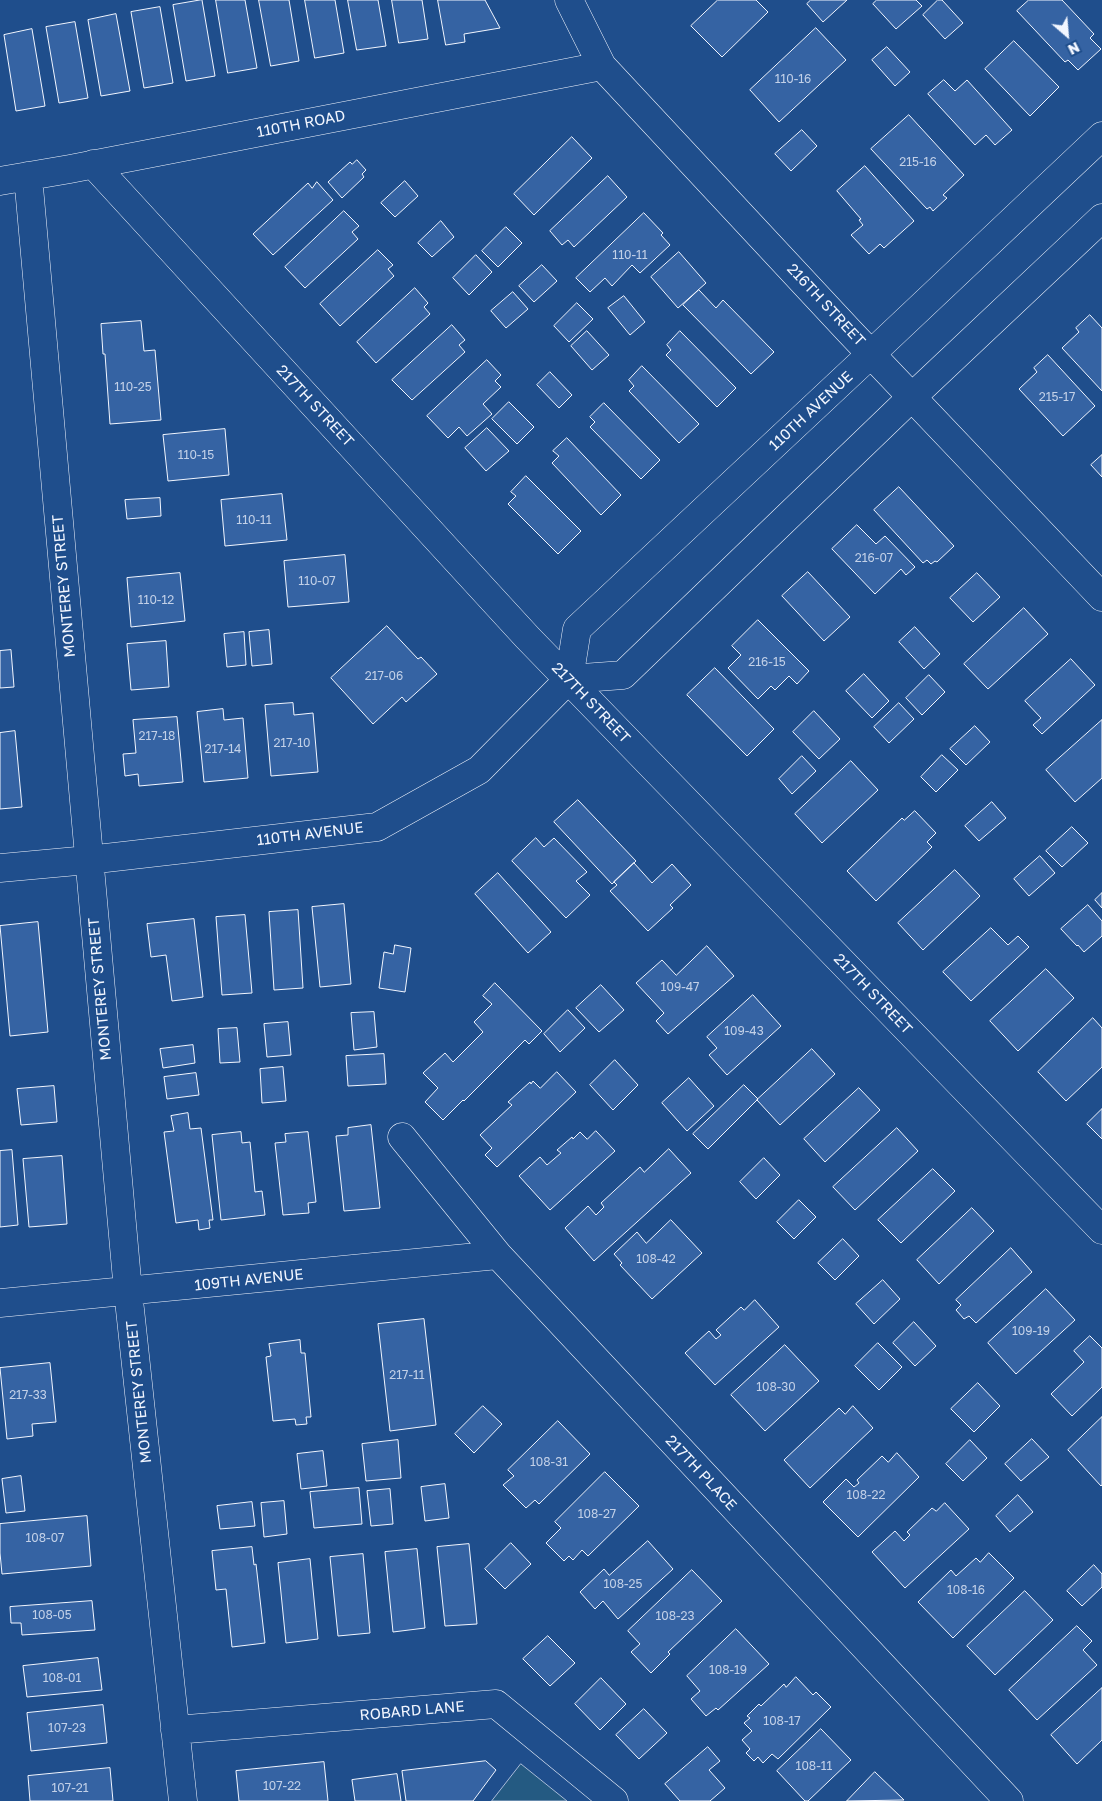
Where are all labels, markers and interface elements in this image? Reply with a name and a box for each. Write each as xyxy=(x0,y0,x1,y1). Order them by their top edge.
north arrow xyxy=(1042,10,1092,60)
text: N xyxy=(1065,39,1083,59)
house number: 110-16 xyxy=(775,72,811,86)
street label: 110TH ROAD xyxy=(255,107,347,141)
house number: 215-16 xyxy=(899,155,937,169)
house number: 110-11 xyxy=(612,248,648,262)
street label: 216TH STREET xyxy=(783,260,869,350)
street label: 217TH STREET xyxy=(273,361,357,451)
street label: 110TH AVENUE xyxy=(765,368,857,454)
house number: 110-25 xyxy=(114,380,152,394)
house number: 215-17 xyxy=(1039,390,1075,404)
house number: 110-15 xyxy=(178,448,214,462)
house number: 110-11 xyxy=(236,513,272,527)
street label: MONTEREY STREET xyxy=(49,514,79,658)
house number: 216-07 xyxy=(855,551,893,565)
house number: 110-07 xyxy=(298,574,336,588)
house number: 110-12 xyxy=(138,593,174,607)
house number: 216-15 xyxy=(748,655,786,669)
street label: 217TH STREET xyxy=(548,659,634,747)
house number: 217-06 xyxy=(365,669,403,683)
house number: 217-18 xyxy=(139,729,175,743)
house number: 217-10 xyxy=(274,736,310,750)
house number: 217-14 xyxy=(205,742,241,756)
street label: 110TH AVENUE xyxy=(255,819,365,849)
street label: MONTEREY STREET xyxy=(85,917,115,1061)
street label: 217TH STREET xyxy=(830,950,916,1038)
house number: 109-47 xyxy=(661,980,699,994)
house number: 109-43 xyxy=(724,1024,764,1038)
house number: 108-42 xyxy=(636,1252,676,1266)
street label: 109TH AVENUE xyxy=(194,1265,304,1295)
street label: MONTEREY STREET xyxy=(123,1320,155,1464)
house number: 109-19 xyxy=(1012,1324,1050,1338)
house number: 217-11 xyxy=(389,1368,425,1382)
house number: 108-30 xyxy=(756,1380,796,1394)
house number: 217-33 xyxy=(9,1388,47,1402)
street label: 217TH PLACE xyxy=(662,1432,740,1514)
house number: 108-31 xyxy=(530,1455,568,1469)
house number: 108-22 xyxy=(846,1488,886,1502)
house number: 108-27 xyxy=(578,1507,616,1521)
house number: 108-07 xyxy=(26,1531,64,1545)
house number: 108-25 xyxy=(603,1577,643,1591)
house number: 108-16 xyxy=(947,1583,985,1597)
house number: 108-05 xyxy=(32,1608,72,1622)
house number: 108-23 xyxy=(655,1609,695,1623)
house number: 108-19 xyxy=(709,1663,747,1677)
house number: 108-01 xyxy=(43,1671,81,1685)
street label: ROBARD LANE xyxy=(359,1697,465,1725)
house number: 108-17 xyxy=(763,1714,801,1728)
house number: 107-23 xyxy=(48,1721,86,1735)
house number: 108-11 xyxy=(796,1759,832,1773)
house number: 107-22 xyxy=(263,1779,301,1793)
house number: 107-21 xyxy=(52,1781,88,1795)

